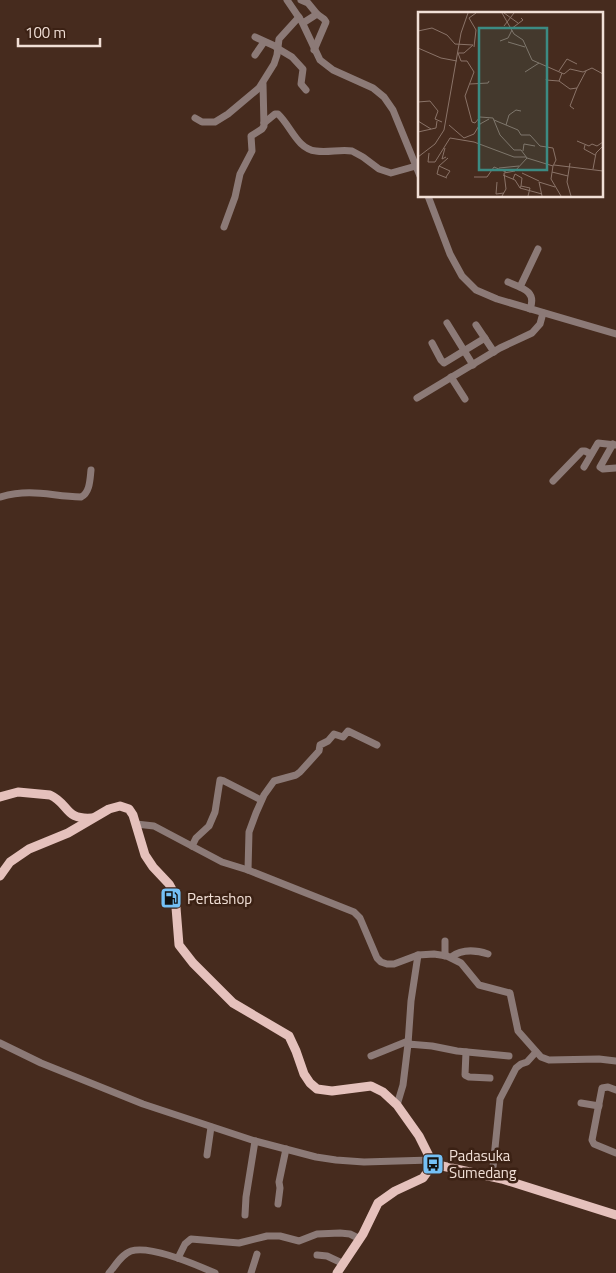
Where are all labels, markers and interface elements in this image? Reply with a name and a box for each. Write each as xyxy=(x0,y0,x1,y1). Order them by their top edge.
inset map xyxy=(418,12,604,198)
scale bar xyxy=(18,15,100,47)
text: 100 m xyxy=(25,21,66,44)
fuel station icon: Pertashop xyxy=(159,886,183,910)
place label: Pertashop xyxy=(187,887,252,910)
place label: Padasuka Sumedang xyxy=(449,1144,517,1184)
bus stop icon: Padasuka Sumedang xyxy=(421,1152,445,1176)

